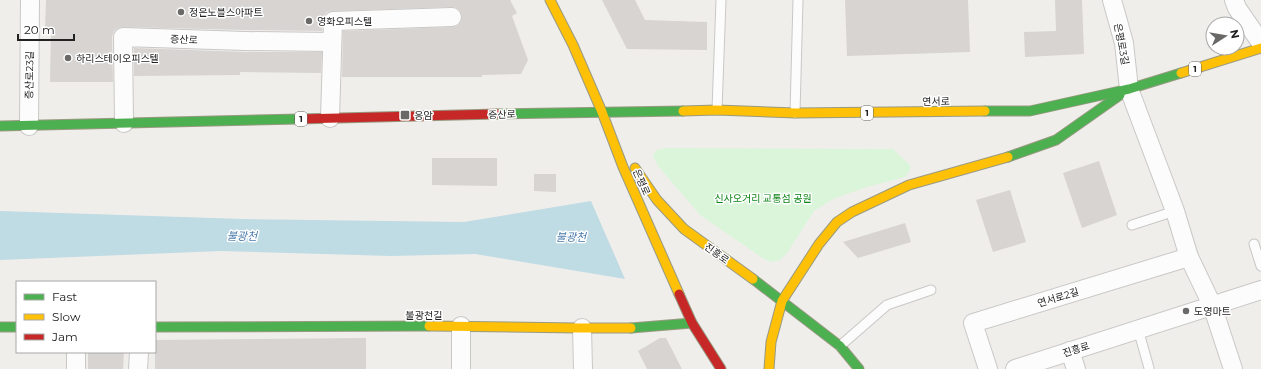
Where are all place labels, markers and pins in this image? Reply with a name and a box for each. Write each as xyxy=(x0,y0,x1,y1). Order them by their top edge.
place label: 정은노블스아파트 xyxy=(189,6,263,19)
marker: 정은노블스아파트 xyxy=(176,7,186,17)
place label: 영화오피스텔 xyxy=(317,15,372,28)
marker: 영화오피스텔 xyxy=(304,16,314,26)
place label: 하리스테이오피스텔 xyxy=(76,52,159,65)
marker: 하리스테이오피스텔 xyxy=(63,53,73,63)
marker: 응암 xyxy=(399,109,411,121)
place label: 응암 xyxy=(414,109,433,122)
place label: 도영마트 xyxy=(1194,305,1231,318)
marker: 도영마트 xyxy=(1181,306,1191,316)

